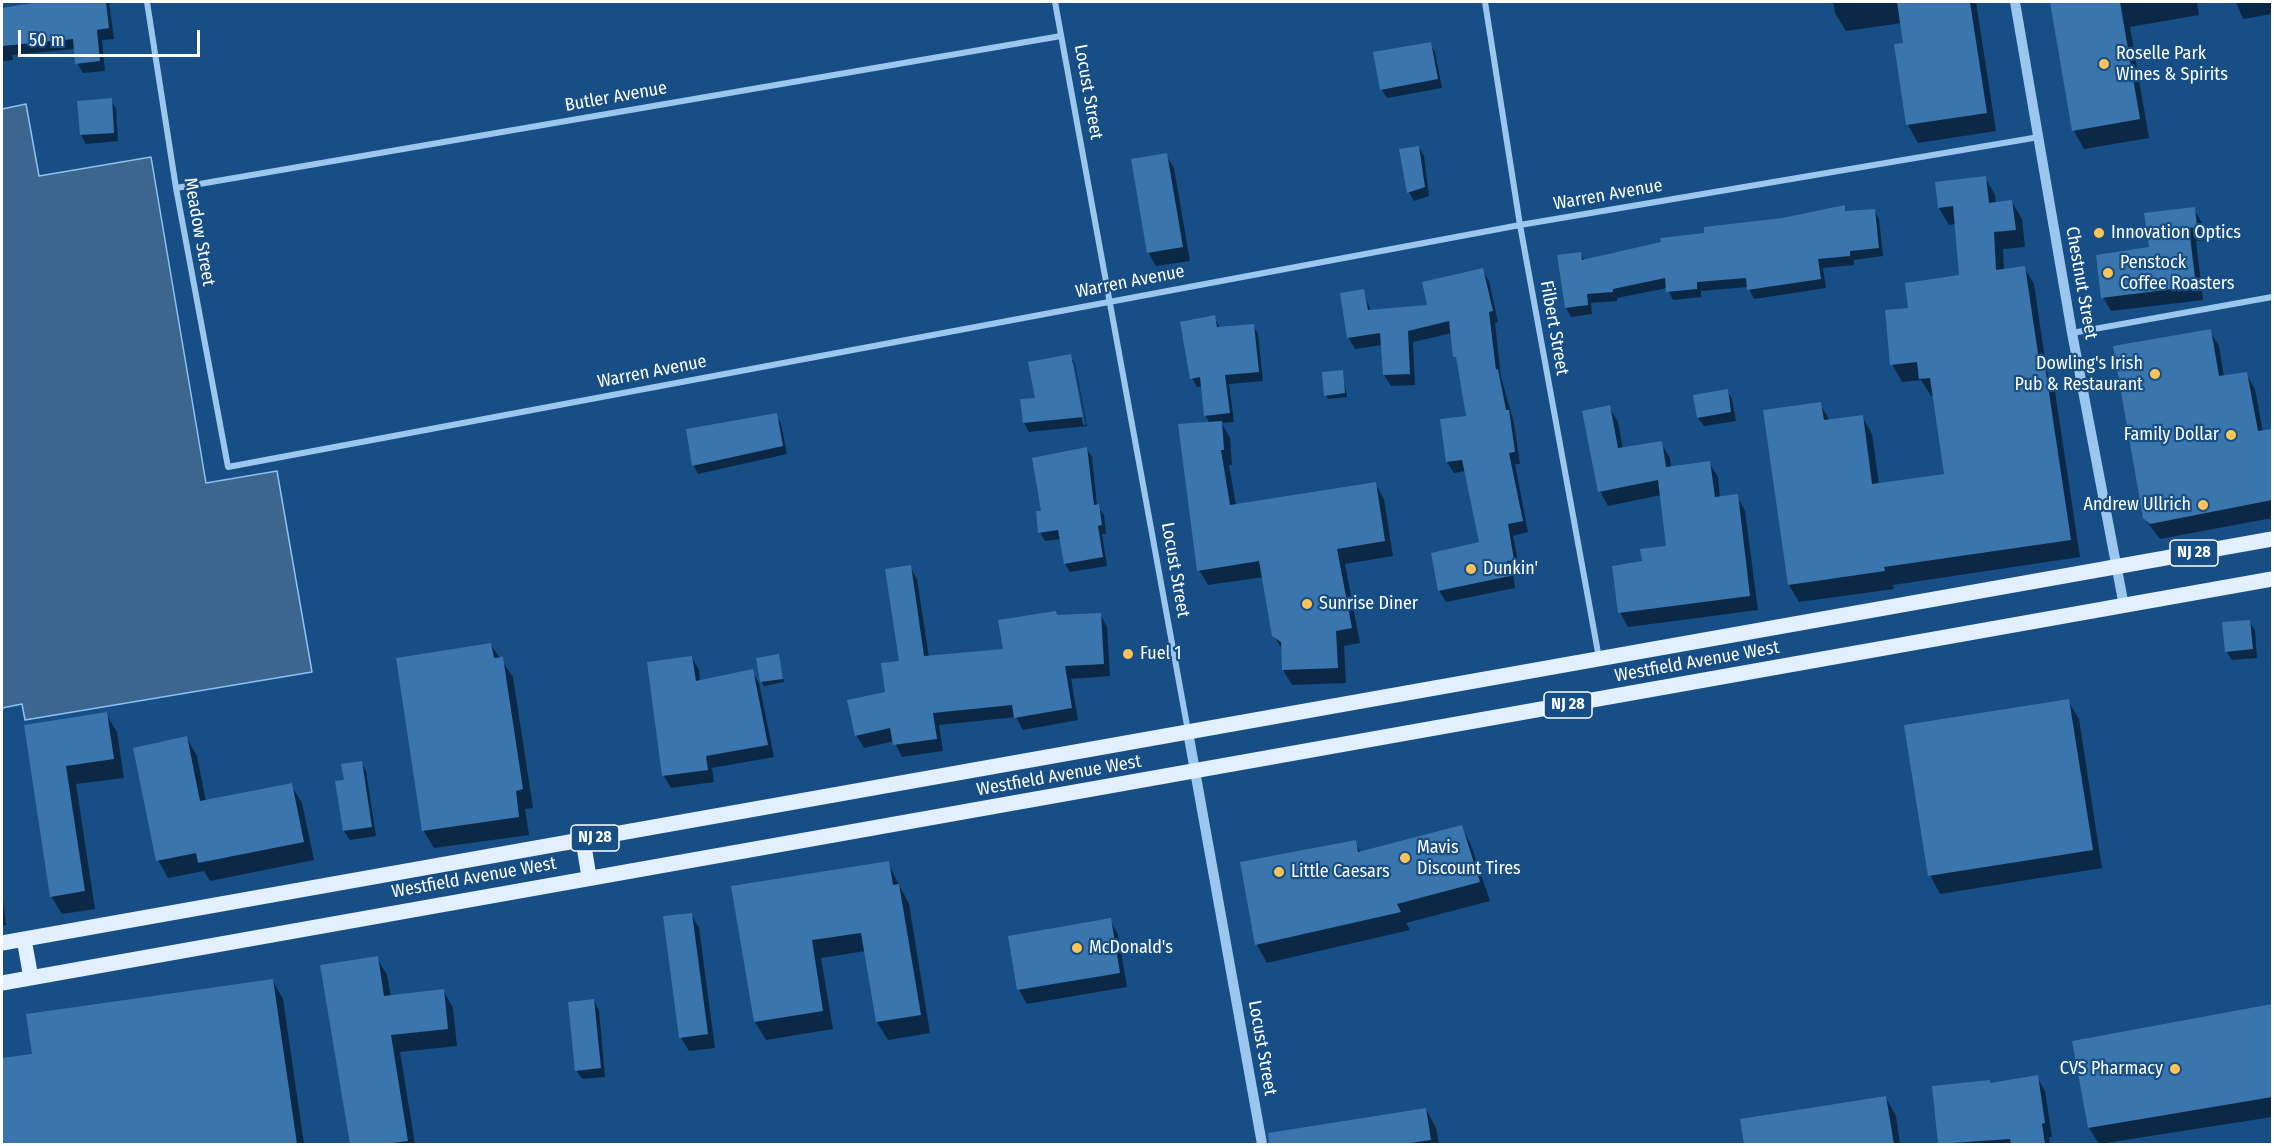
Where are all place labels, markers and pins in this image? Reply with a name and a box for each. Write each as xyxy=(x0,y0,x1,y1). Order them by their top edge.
place label: Roselle Park Wines & Spirits xyxy=(2116,43,2228,86)
marker: Roselle Park Wines & Spirits xyxy=(2097,57,2111,71)
place label: Innovation Optics xyxy=(2111,222,2241,244)
marker: Innovation Optics xyxy=(2092,226,2106,240)
place label: Penstock Coffee Roasters xyxy=(2120,252,2235,294)
marker: Penstock Coffee Roasters xyxy=(2101,266,2115,280)
place label: Dowling's Irish Pub & Restaurant xyxy=(2015,353,2143,395)
marker: Dowling's Irish Pub & Restaurant xyxy=(2148,367,2162,381)
place label: Family Dollar xyxy=(2124,424,2219,446)
marker: Family Dollar xyxy=(2224,428,2238,442)
place label: Andrew Ullrich xyxy=(2084,494,2191,516)
marker: Andrew Ullrich xyxy=(2196,498,2210,512)
place label: Dunkin' xyxy=(1483,558,1538,580)
marker: Dunkin' xyxy=(1464,562,1478,576)
place label: Sunrise Diner xyxy=(1319,593,1418,615)
marker: Sunrise Diner xyxy=(1300,597,1314,611)
place label: Fuel 1 xyxy=(1140,643,1182,665)
marker: Fuel 1 xyxy=(1121,647,1135,661)
place label: Mavis Discount Tires xyxy=(1417,837,1521,880)
marker: Mavis Discount Tires xyxy=(1398,851,1412,865)
place label: Little Caesars xyxy=(1291,861,1390,883)
marker: Little Caesars xyxy=(1272,865,1286,879)
place label: McDonald's xyxy=(1089,937,1173,959)
marker: McDonald's xyxy=(1070,941,1084,955)
place label: CVS Pharmacy xyxy=(2060,1058,2163,1080)
marker: CVS Pharmacy xyxy=(2168,1062,2182,1076)

